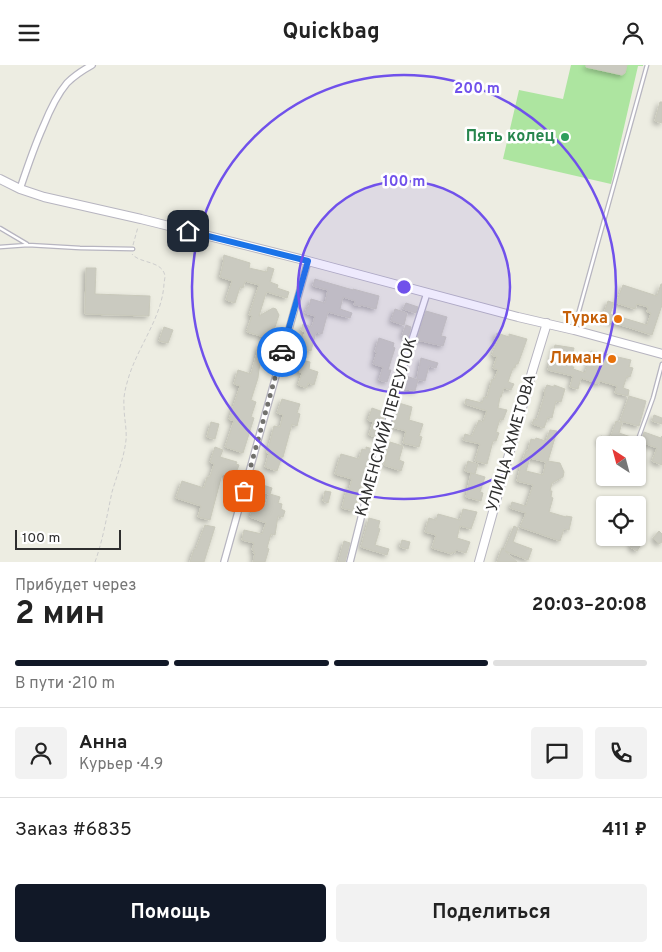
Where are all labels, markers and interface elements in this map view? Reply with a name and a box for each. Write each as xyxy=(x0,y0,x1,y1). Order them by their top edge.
icon: menu xyxy=(15,19,43,47)
text: Quickbag xyxy=(282,19,380,46)
icon: person xyxy=(619,19,647,47)
text: 200 m xyxy=(454,80,500,99)
place label: Пять колец xyxy=(466,127,555,147)
marker: Пять колец xyxy=(559,131,571,143)
text: 100 m xyxy=(383,173,425,192)
pin xyxy=(167,210,209,252)
icon: home xyxy=(174,217,202,245)
centre of rings xyxy=(395,278,413,296)
place label: Турка xyxy=(562,309,608,329)
marker: Турка xyxy=(612,313,624,325)
courier xyxy=(257,327,307,377)
street label: КАМЕНСКИЙ ПЕРЕУЛОК xyxy=(350,335,422,519)
icon: car xyxy=(268,338,296,366)
place label: Лиман xyxy=(549,349,602,369)
marker: Лиман xyxy=(606,353,618,365)
street label: УЛИЦА АХМЕТОВА xyxy=(483,372,541,514)
north arrow xyxy=(596,436,646,486)
map controls xyxy=(596,436,646,546)
pin xyxy=(223,470,265,512)
icon: bag xyxy=(230,477,258,505)
button: locate xyxy=(596,496,646,546)
scale bar xyxy=(15,527,121,550)
text: 100 m xyxy=(22,530,60,547)
text: Прибудет через xyxy=(15,576,137,596)
text: 20:03–20:08 xyxy=(532,593,647,617)
text: 2 мин xyxy=(15,595,105,635)
text: В пути · 210 m xyxy=(15,674,115,694)
button: person xyxy=(15,727,67,779)
button: chat xyxy=(531,727,583,779)
button: phone xyxy=(595,727,647,779)
text: Анна xyxy=(79,731,127,755)
text: Курьер · 4.9 xyxy=(79,755,163,775)
text: Заказ #6835 xyxy=(15,818,132,842)
text: 411 ₽ xyxy=(602,818,647,842)
button: Помощь xyxy=(15,884,326,942)
button: Поделиться xyxy=(336,884,647,942)

